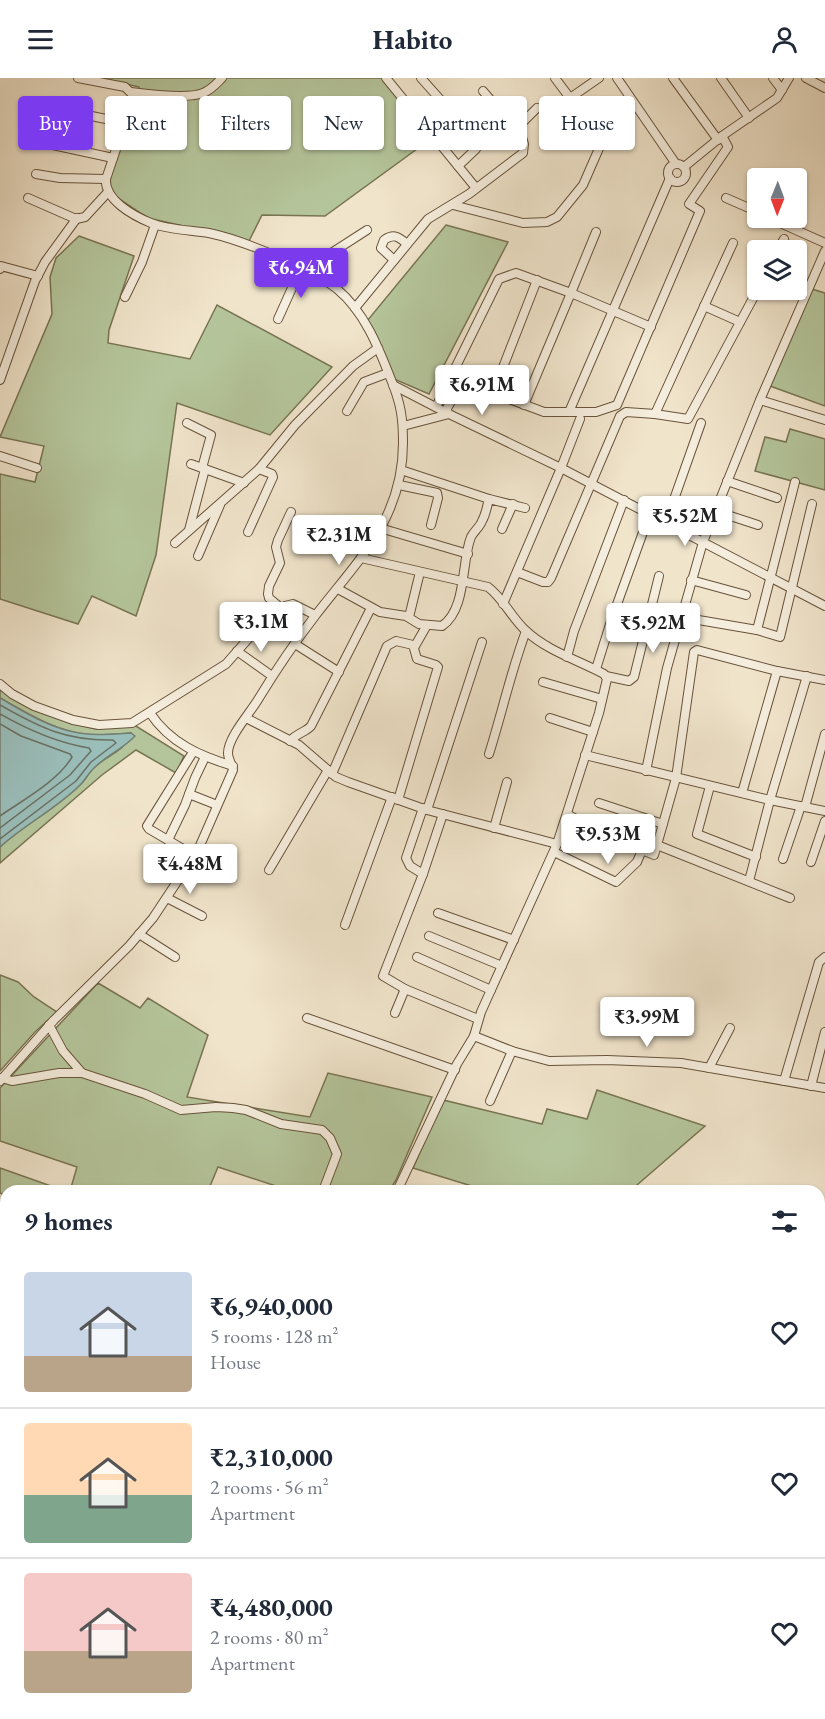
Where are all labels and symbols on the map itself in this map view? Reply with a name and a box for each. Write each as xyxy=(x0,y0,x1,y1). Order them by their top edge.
north arrow xyxy=(747,168,807,228)
pin: ₹6.94M xyxy=(252,248,350,299)
pin: ₹6.91M xyxy=(433,365,531,416)
pin: ₹5.52M xyxy=(636,496,734,547)
pin: ₹2.31M xyxy=(290,515,388,566)
pin: ₹3.1M xyxy=(219,602,303,653)
pin: ₹5.92M xyxy=(604,603,702,654)
pin: ₹9.53M xyxy=(559,814,657,865)
pin: ₹4.48M xyxy=(141,844,239,895)
pin: ₹3.99M xyxy=(598,997,696,1048)

